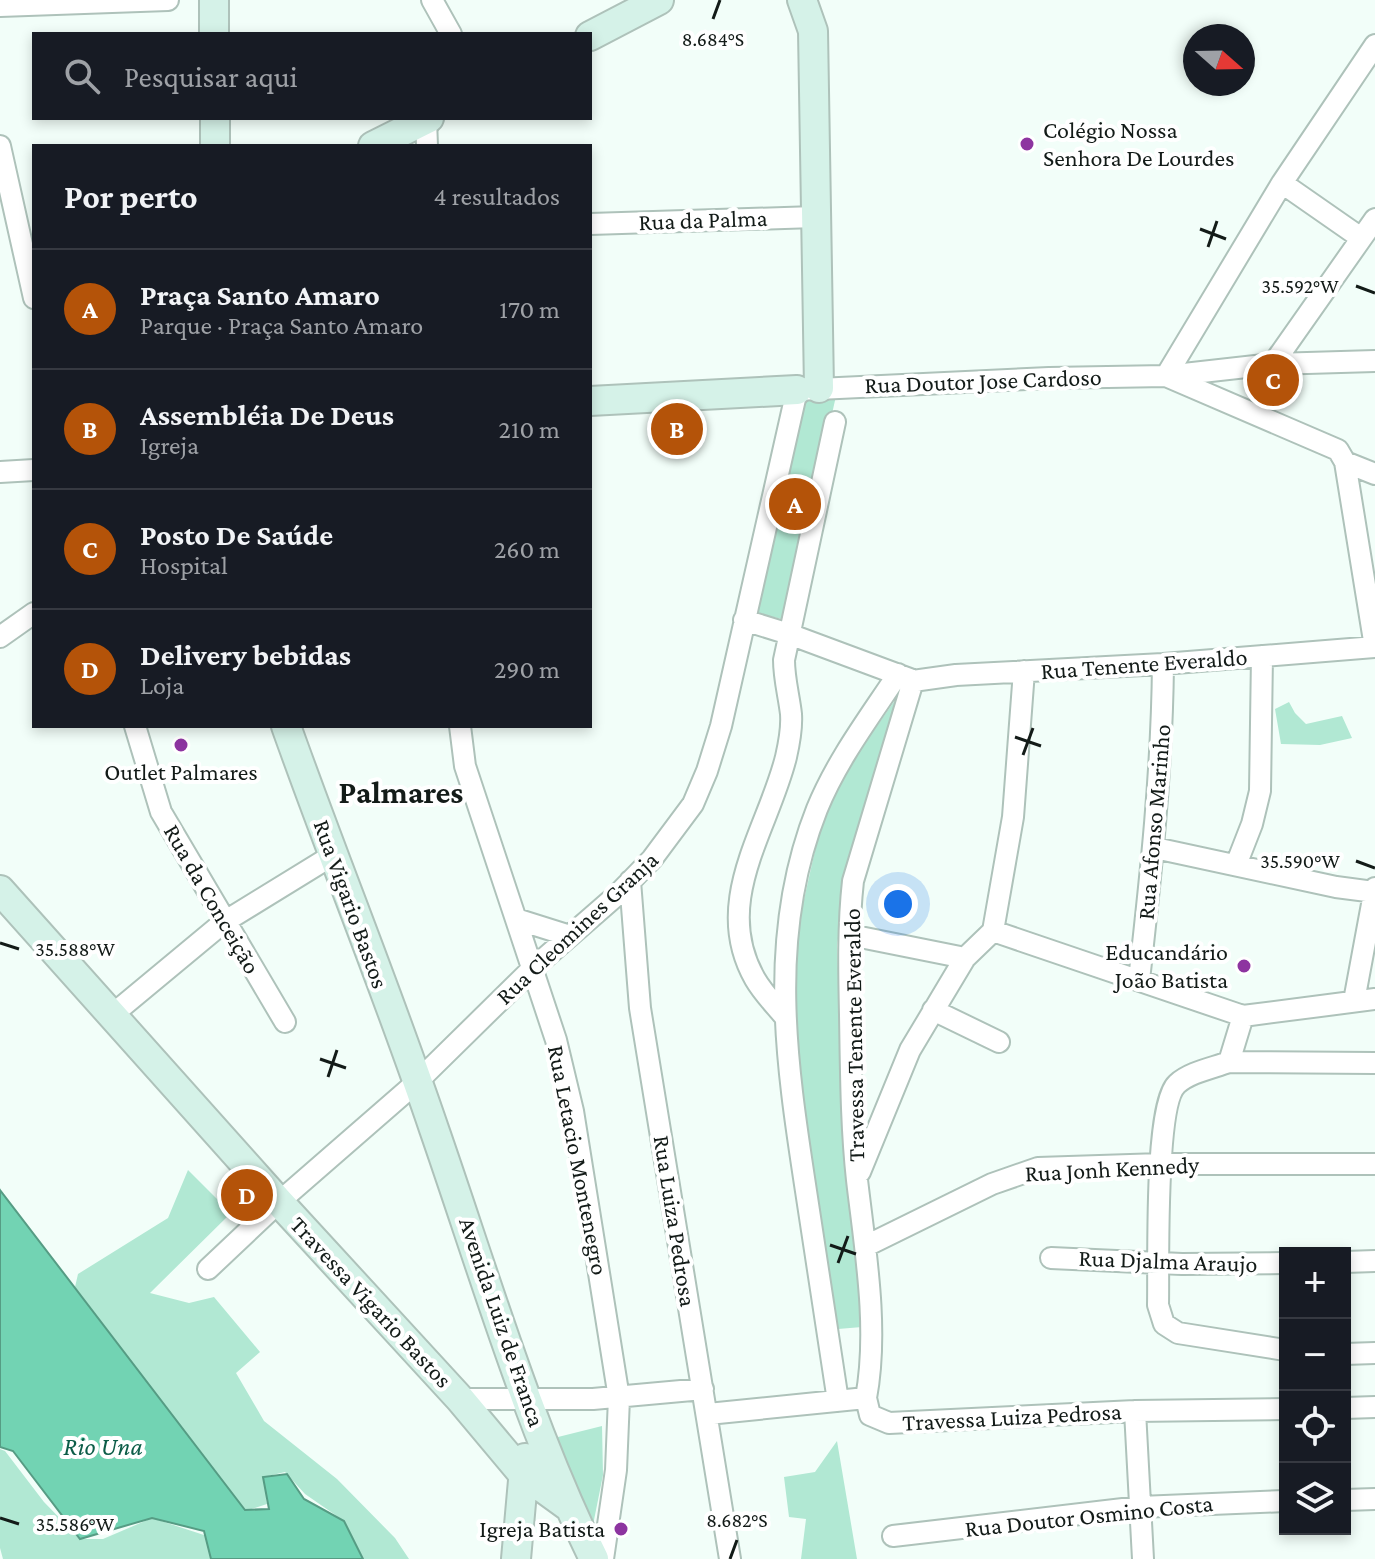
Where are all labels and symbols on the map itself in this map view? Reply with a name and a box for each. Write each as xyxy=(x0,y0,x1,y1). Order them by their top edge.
north arrow xyxy=(1183,24,1255,96)
text: 8.684°S xyxy=(682,28,744,50)
place label: Colégio Nossa Senhora De Lourdes xyxy=(1043,116,1234,171)
marker: Colégio Nossa Senhora De Lourdes xyxy=(1018,135,1036,153)
street label: Rua da Palma xyxy=(638,204,768,235)
text: 35.592°W xyxy=(1261,275,1339,297)
pin: C xyxy=(1247,350,1299,410)
street label: Rua Doutor Jose Cardoso xyxy=(864,363,1102,398)
pin: B xyxy=(651,399,703,459)
pin: A xyxy=(769,474,821,534)
street label: Rua Tenente Everaldo xyxy=(1040,643,1248,684)
street label: Rua Afonso Marinho xyxy=(1132,723,1175,921)
marker: Outlet Palmares xyxy=(172,736,190,754)
place label: Outlet Palmares xyxy=(104,758,258,785)
district label: Palmares xyxy=(339,774,463,810)
street label: Rua Vigario Bastos xyxy=(308,816,395,992)
street label: Rua da Conceição xyxy=(159,819,266,978)
street label: Rua Cleomines Granja xyxy=(490,846,663,1010)
text: 35.590°W xyxy=(1260,850,1340,872)
your location xyxy=(878,884,918,924)
street label: Travessa Tenente Everaldo xyxy=(838,908,869,1162)
text: 35.588°W xyxy=(35,938,115,960)
place label: Educandário João Batista xyxy=(1105,938,1228,993)
marker: Educandário João Batista xyxy=(1235,957,1253,975)
street label: Rua Letacio Montenegro xyxy=(543,1043,614,1277)
street label: Rua Luiza Pedrosa xyxy=(649,1133,702,1309)
street label: Rua Jonh Kennedy xyxy=(1024,1150,1201,1187)
pin: D xyxy=(221,1165,273,1225)
street label: Travessa Vigario Bastos xyxy=(285,1210,458,1393)
street label: Avenida Luiz de Franca xyxy=(454,1213,551,1430)
street label: Rua Djalma Araujo xyxy=(1078,1244,1258,1277)
street label: Travessa Luiza Pedrosa xyxy=(902,1397,1122,1436)
water label: Rio Una xyxy=(63,1432,143,1461)
street label: Rua Doutor Osmino Costa xyxy=(964,1489,1214,1542)
text: 8.682°S xyxy=(706,1509,768,1531)
text: 35.586°W xyxy=(36,1513,115,1535)
place label: Igreja Batista xyxy=(479,1515,605,1542)
marker: Igreja Batista xyxy=(612,1520,630,1538)

